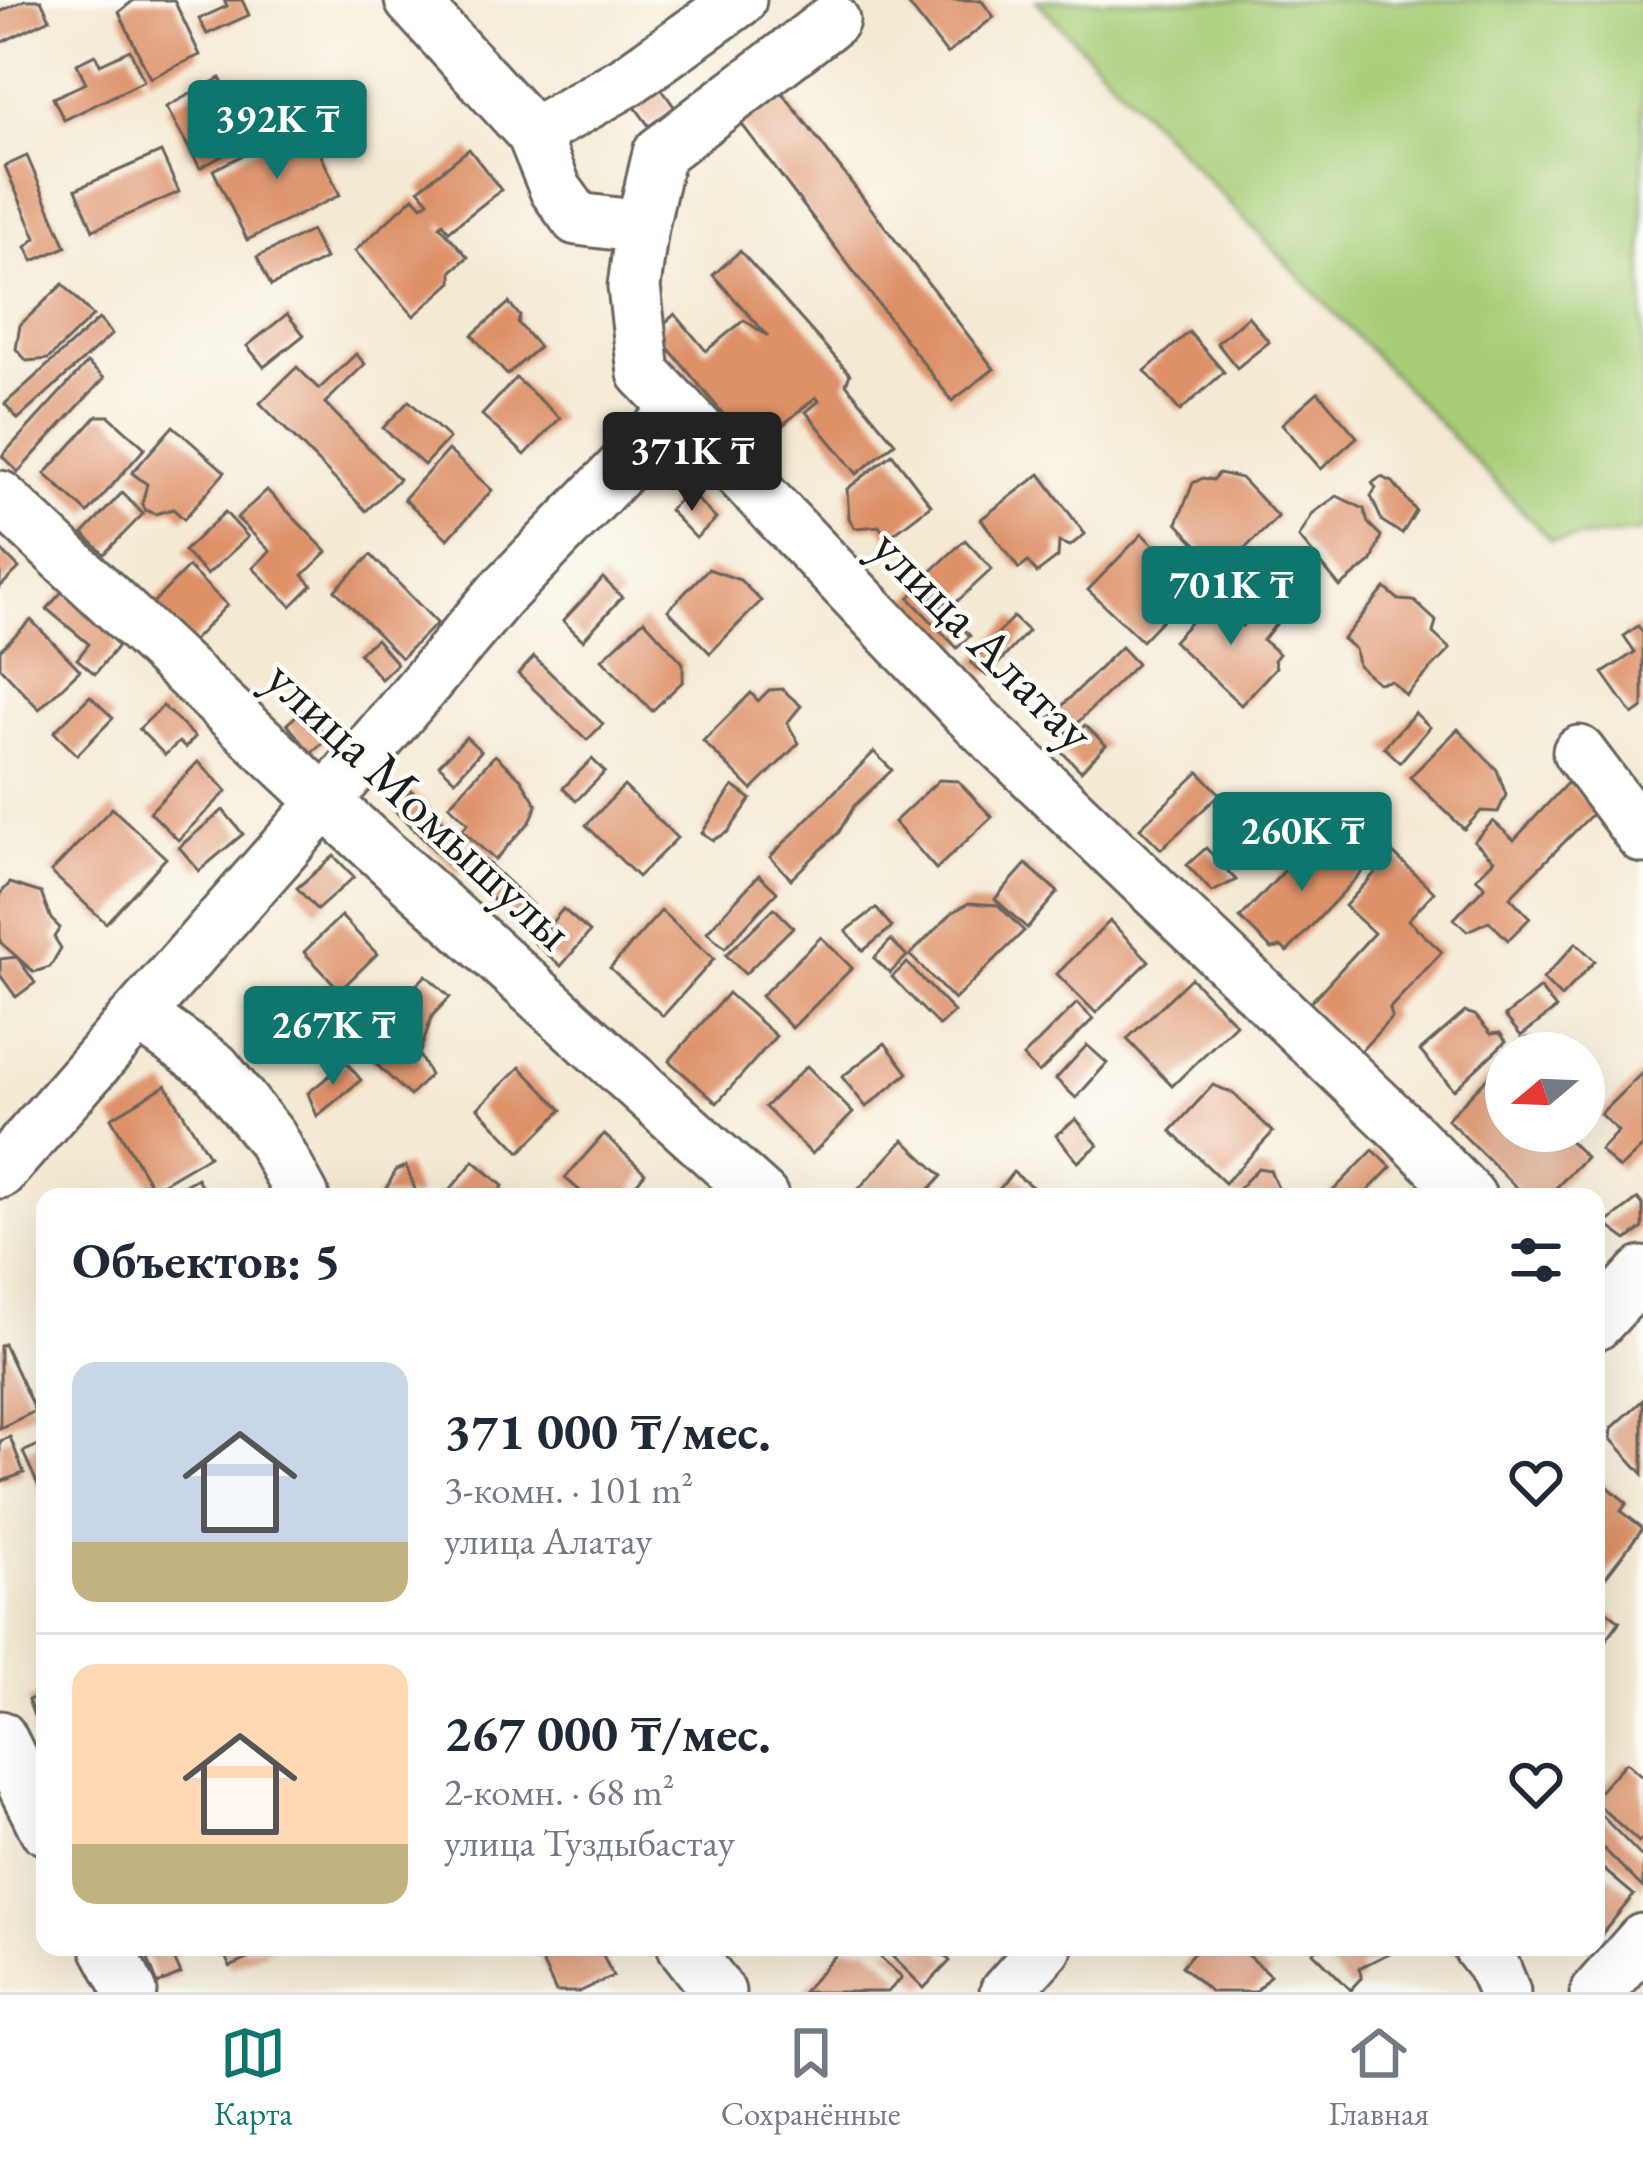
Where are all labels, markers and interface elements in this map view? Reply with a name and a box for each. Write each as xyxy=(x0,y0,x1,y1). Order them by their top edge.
pin: 392K ₸ xyxy=(179,80,375,182)
text: 392K ₸ xyxy=(215,93,339,144)
pin: 371K ₸ xyxy=(594,412,790,514)
text: 371K ₸ xyxy=(630,425,754,476)
street label: улица Алатау xyxy=(857,512,1111,766)
pin: 701K ₸ xyxy=(1133,546,1329,648)
text: 701K ₸ xyxy=(1169,559,1293,610)
street label: улица Момышулы xyxy=(251,643,589,965)
pin: 260K ₸ xyxy=(1204,792,1400,894)
text: 260K ₸ xyxy=(1240,805,1364,856)
pin: 267K ₸ xyxy=(235,986,431,1088)
text: 267K ₸ xyxy=(271,999,395,1050)
north arrow xyxy=(1485,1032,1605,1152)
map controls xyxy=(1485,1032,1605,1152)
text: Объектов: 5 xyxy=(72,1227,341,1293)
icon: filters xyxy=(1503,1227,1569,1293)
text: 371 000 ₸/мес. xyxy=(444,1398,771,1464)
icon: home xyxy=(168,1410,312,1554)
icon: heart xyxy=(1503,1449,1569,1515)
text: 3-комн. · 101 m² xyxy=(444,1464,693,1515)
text: улица Алатау xyxy=(444,1515,652,1566)
text: 267 000 ₸/мес. xyxy=(444,1700,771,1766)
icon: home xyxy=(168,1712,312,1856)
icon: heart xyxy=(1503,1751,1569,1817)
text: 2-комн. · 68 m² xyxy=(444,1766,675,1817)
text: улица Туздыбастау xyxy=(444,1817,735,1868)
tab: Карта xyxy=(214,2020,293,2135)
tab: Сохранённые xyxy=(721,2020,901,2135)
tab: Главная xyxy=(1328,2020,1429,2135)

